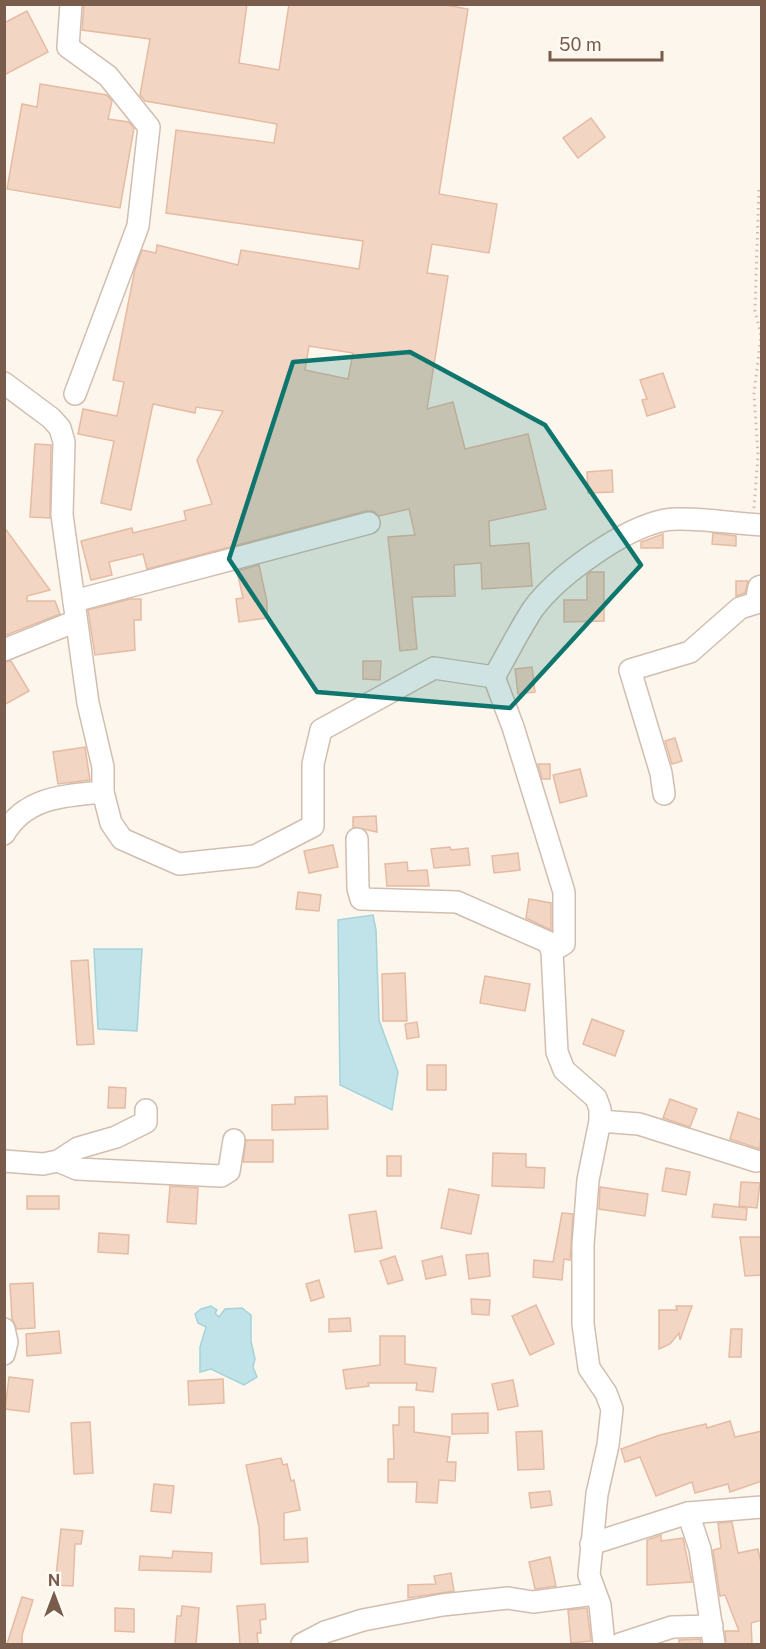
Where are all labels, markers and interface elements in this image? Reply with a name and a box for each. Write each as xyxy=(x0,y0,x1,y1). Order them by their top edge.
scale bar xyxy=(550,24,662,62)
text: 50 m xyxy=(559,34,602,55)
north arrow xyxy=(24,1565,84,1625)
text: N xyxy=(48,1571,60,1590)

